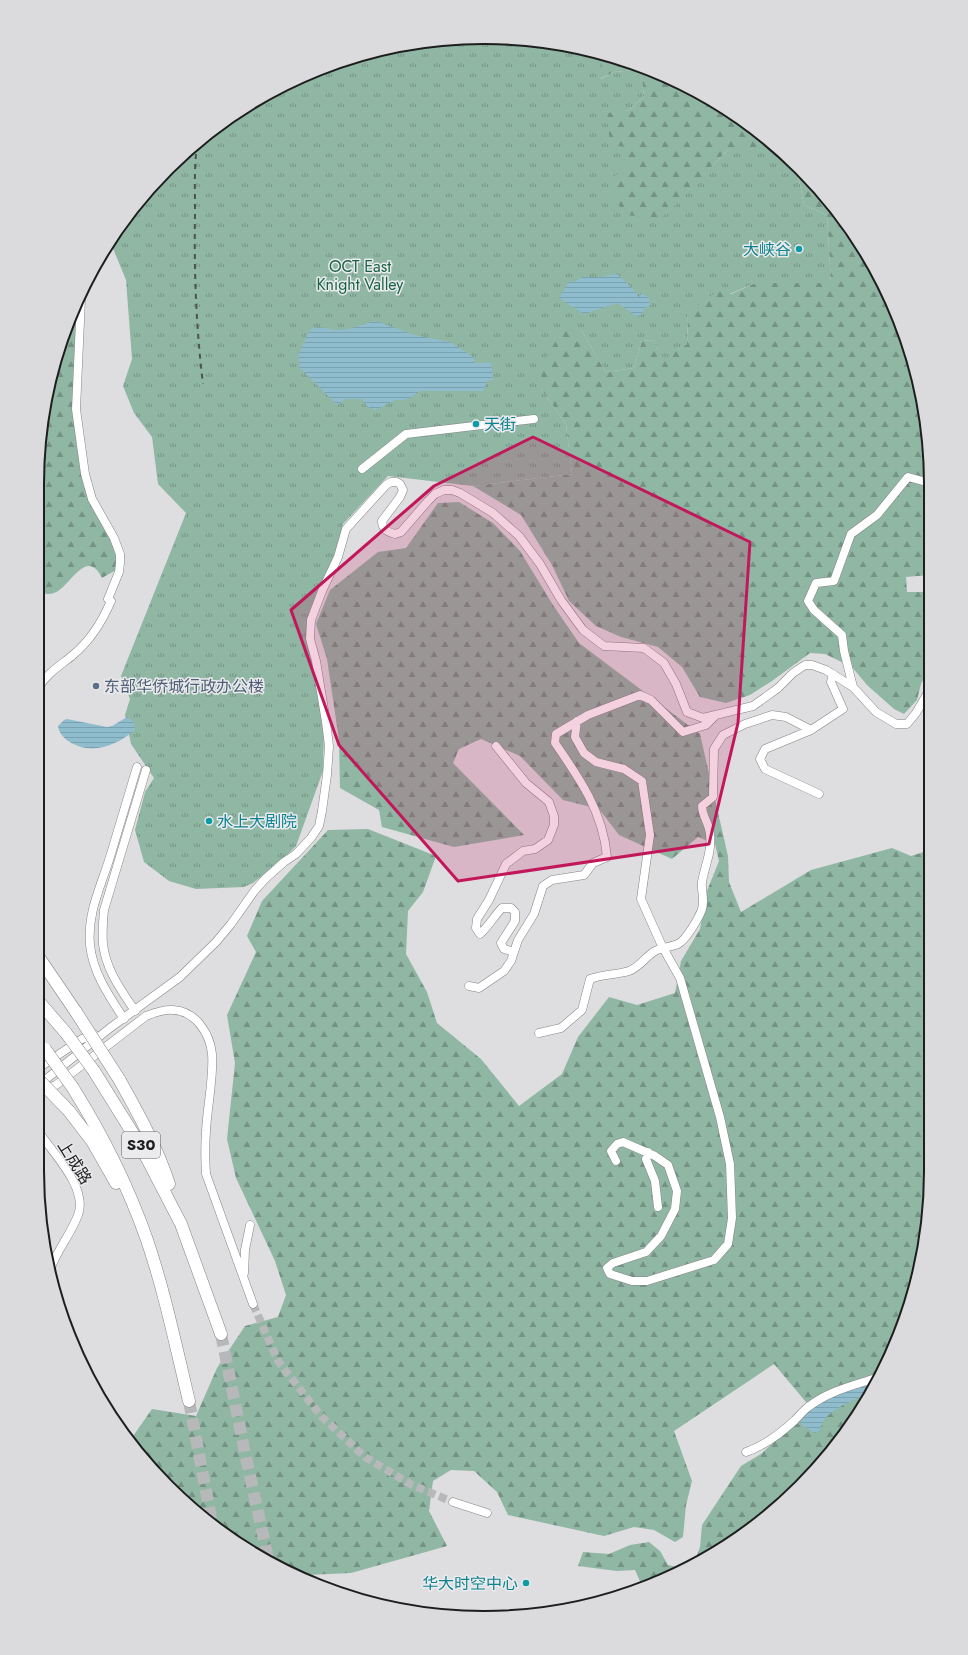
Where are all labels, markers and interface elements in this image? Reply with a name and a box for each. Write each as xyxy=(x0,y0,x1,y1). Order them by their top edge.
place label: 大峡谷 xyxy=(743,238,791,261)
marker: 大峡谷 xyxy=(794,244,804,254)
park label: OCT East Knight Valley xyxy=(317,255,404,296)
place label: 天街 xyxy=(484,413,516,436)
marker: 天街 xyxy=(471,419,481,429)
place label: 东部华侨城行政办公楼 xyxy=(104,675,264,698)
marker: 东部华侨城行政办公楼 xyxy=(91,681,101,691)
place label: 水上大剧院 xyxy=(217,810,297,833)
marker: 水上大剧院 xyxy=(204,816,214,826)
road number: S30 xyxy=(122,1132,160,1158)
street label: 上成路 xyxy=(52,1136,97,1189)
place label: 华大时空中心 xyxy=(422,1572,518,1595)
marker: 华大时空中心 xyxy=(521,1578,531,1588)

